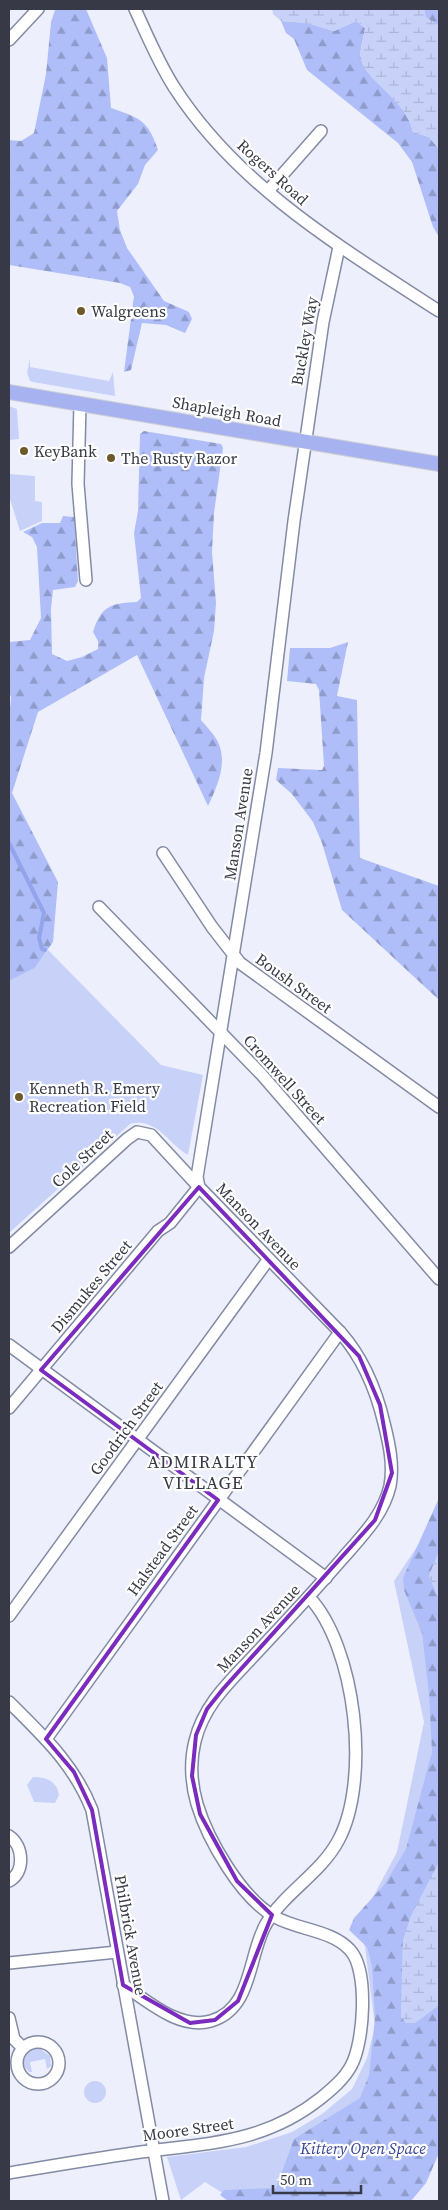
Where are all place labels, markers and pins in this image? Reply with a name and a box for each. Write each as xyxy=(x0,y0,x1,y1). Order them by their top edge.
place label: Walgreens xyxy=(91,300,166,322)
marker: Walgreens xyxy=(75,305,87,317)
place label: KeyBank xyxy=(34,440,97,462)
marker: KeyBank xyxy=(18,445,30,457)
place label: The Rusty Razor xyxy=(121,447,237,469)
marker: The Rusty Razor xyxy=(105,452,117,464)
place label: Kenneth R. Emery Recreation Field xyxy=(29,1077,161,1117)
marker: Kenneth R. Emery Recreation Field xyxy=(13,1091,25,1103)

